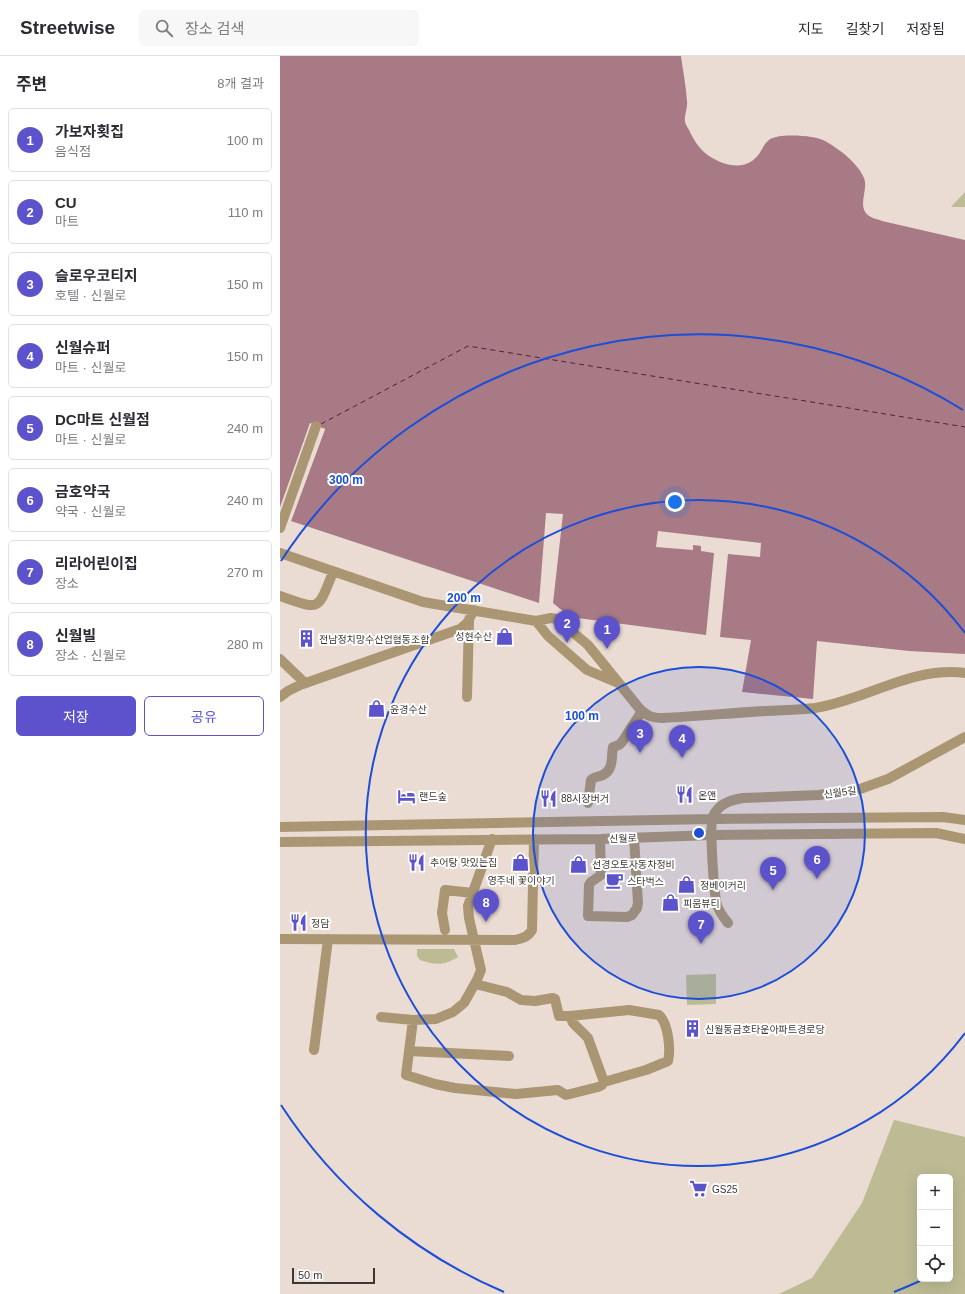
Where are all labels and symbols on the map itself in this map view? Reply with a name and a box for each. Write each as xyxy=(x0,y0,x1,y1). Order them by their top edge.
text: 300 m xyxy=(329,473,363,487)
your location xyxy=(665,492,685,512)
text: 200 m xyxy=(447,591,481,605)
pin: 2 xyxy=(554,610,580,643)
pin: 1 xyxy=(594,616,620,649)
shop icon: 성현수산 xyxy=(495,626,515,646)
building icon: 전남정치망수산업협동조합 xyxy=(296,629,316,649)
place label: 성현수산 xyxy=(455,631,492,642)
place label: 전남정치망수산업협동조합 xyxy=(319,634,430,645)
shop icon: 윤경수산 xyxy=(367,699,387,719)
place label: 윤경수산 xyxy=(390,704,427,715)
text: 100 m xyxy=(565,709,599,723)
pin: 3 xyxy=(627,720,653,753)
pin: 4 xyxy=(669,725,695,758)
restaurant icon: 온앤 xyxy=(675,785,695,805)
street label: 신월5길 xyxy=(823,785,857,800)
hotel icon: 랜드숲 xyxy=(396,786,416,806)
restaurant icon: 88시장버거 xyxy=(538,788,558,808)
place label: 온앤 xyxy=(698,790,716,801)
place label: 랜드숲 xyxy=(419,791,447,802)
place label: 88시장버거 xyxy=(561,793,609,804)
centre of rings xyxy=(692,826,706,840)
street label: 신월로 xyxy=(609,833,637,844)
pin: 6 xyxy=(804,846,830,879)
restaurant icon: 추어탕 맛있는집 xyxy=(407,852,427,872)
shop icon: 영주네 꽃이야기 xyxy=(511,853,531,873)
shop icon: 선경오토자동차정비 xyxy=(569,854,589,874)
place label: 추어탕 맛있는집 xyxy=(430,857,497,868)
pin: 5 xyxy=(760,857,786,890)
place label: 선경오토자동차정비 xyxy=(592,859,675,870)
cafe icon: 스타벅스 xyxy=(604,871,624,891)
place label: 영주네 꽃이야기 xyxy=(487,875,555,886)
shop icon: 정베이커리 xyxy=(677,875,697,895)
place label: 스타벅스 xyxy=(627,876,664,887)
place label: 정베이커리 xyxy=(700,880,746,891)
pin: 8 xyxy=(473,889,499,922)
shop icon: 피움뷰티 xyxy=(660,893,680,913)
place label: 피움뷰티 xyxy=(683,898,720,909)
pin: 7 xyxy=(688,911,714,944)
restaurant icon: 정담 xyxy=(288,913,308,933)
place label: 정담 xyxy=(311,918,330,929)
building icon: 신월동금호타운아파트경로당 xyxy=(682,1019,702,1039)
place label: 신월동금호타운아파트경로당 xyxy=(705,1024,825,1035)
supermarket icon: GS25 xyxy=(689,1179,709,1199)
place label: GS25 xyxy=(712,1184,738,1195)
scale bar xyxy=(292,1266,375,1285)

